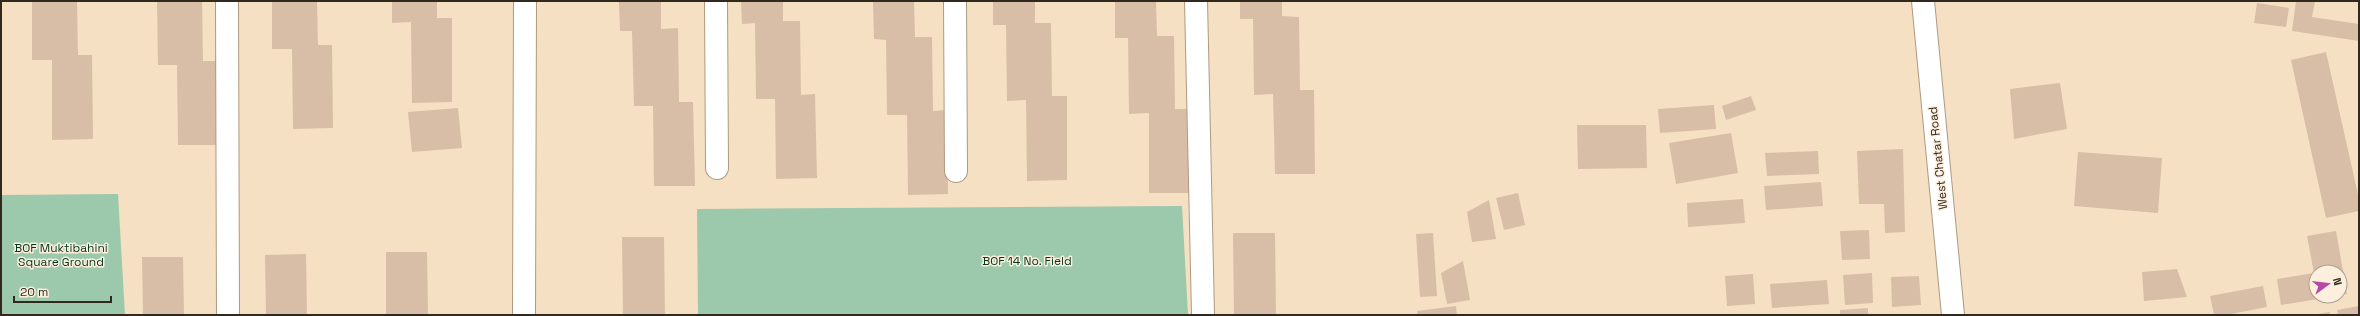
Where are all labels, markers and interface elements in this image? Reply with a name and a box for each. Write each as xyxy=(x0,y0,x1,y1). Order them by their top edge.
street label: West Chatar Road xyxy=(1925,106,1951,210)
park label: BOF Muktibahini Square Ground xyxy=(14,240,108,270)
park label: BOF 14 No. Field xyxy=(982,253,1072,269)
north arrow xyxy=(2308,264,2348,304)
text: N xyxy=(2330,276,2345,287)
scale bar xyxy=(14,278,111,304)
text: 20 m xyxy=(20,284,48,300)

